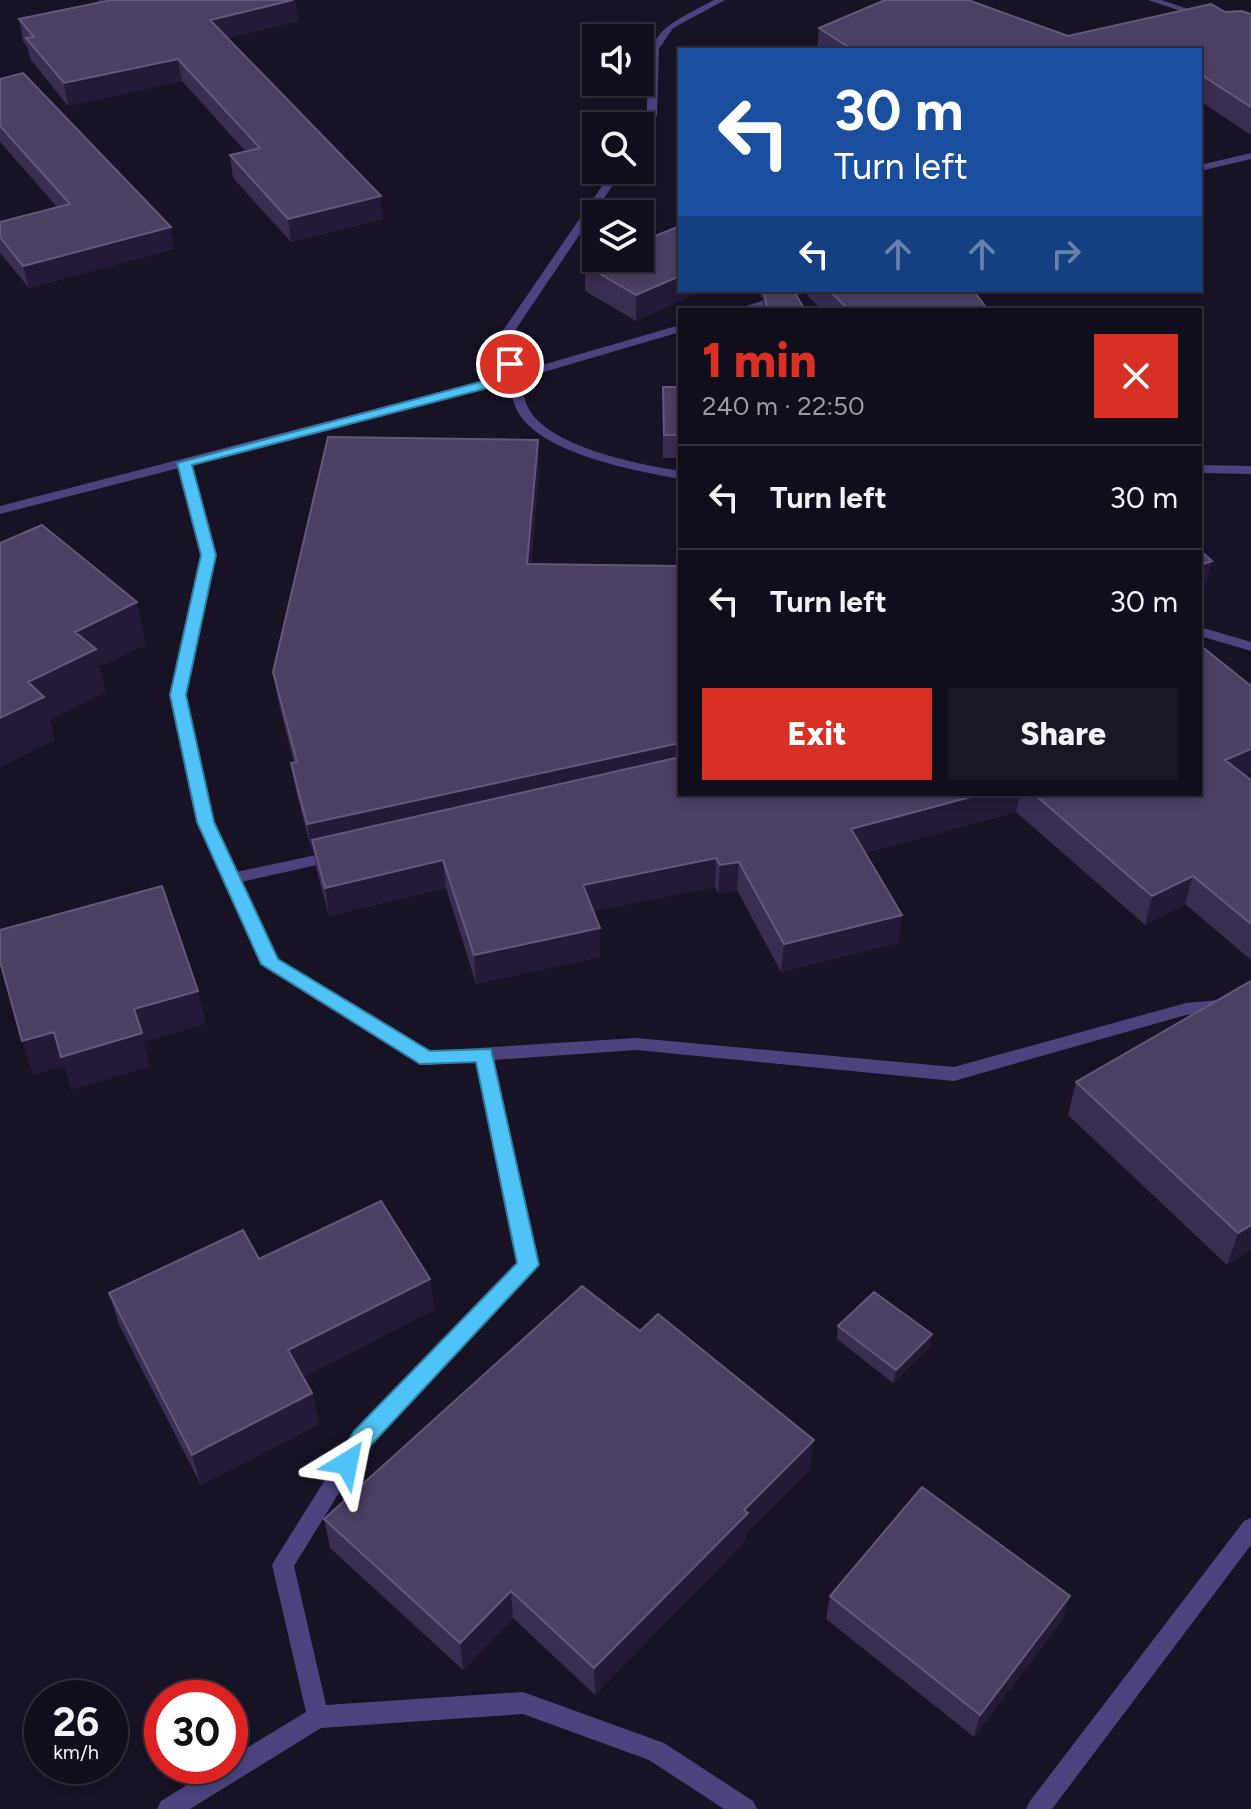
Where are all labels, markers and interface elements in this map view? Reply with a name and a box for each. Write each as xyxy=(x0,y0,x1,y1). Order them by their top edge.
map controls xyxy=(582,24,654,272)
button: sound xyxy=(582,24,654,96)
text: 30 m xyxy=(834,77,964,144)
icon: left xyxy=(702,80,806,184)
button: search xyxy=(582,112,654,184)
text: Turn left xyxy=(834,145,968,188)
button: layers xyxy=(582,200,654,272)
icon: left xyxy=(792,232,836,276)
icon: ahead xyxy=(876,232,920,276)
icon: ahead xyxy=(960,232,1004,276)
icon: right xyxy=(1044,232,1088,276)
pin xyxy=(476,330,544,398)
text: 1 min xyxy=(702,331,817,389)
button: close xyxy=(1094,334,1178,418)
icon: arrive xyxy=(488,342,532,386)
text: 240 m · 22:50 xyxy=(702,390,865,422)
icon: left xyxy=(702,475,746,519)
text: Turn left xyxy=(770,479,887,516)
text: 30 m xyxy=(1110,479,1178,516)
icon: left xyxy=(702,579,746,623)
text: Turn left xyxy=(770,583,887,620)
text: 30 m xyxy=(1110,583,1178,620)
button: Exit xyxy=(702,688,932,780)
button: Share xyxy=(948,688,1178,780)
position arrow xyxy=(305,1421,389,1505)
speed limit sign: 30 xyxy=(144,1680,248,1784)
text: 26 xyxy=(53,1698,99,1746)
text: km/h xyxy=(53,1740,99,1764)

